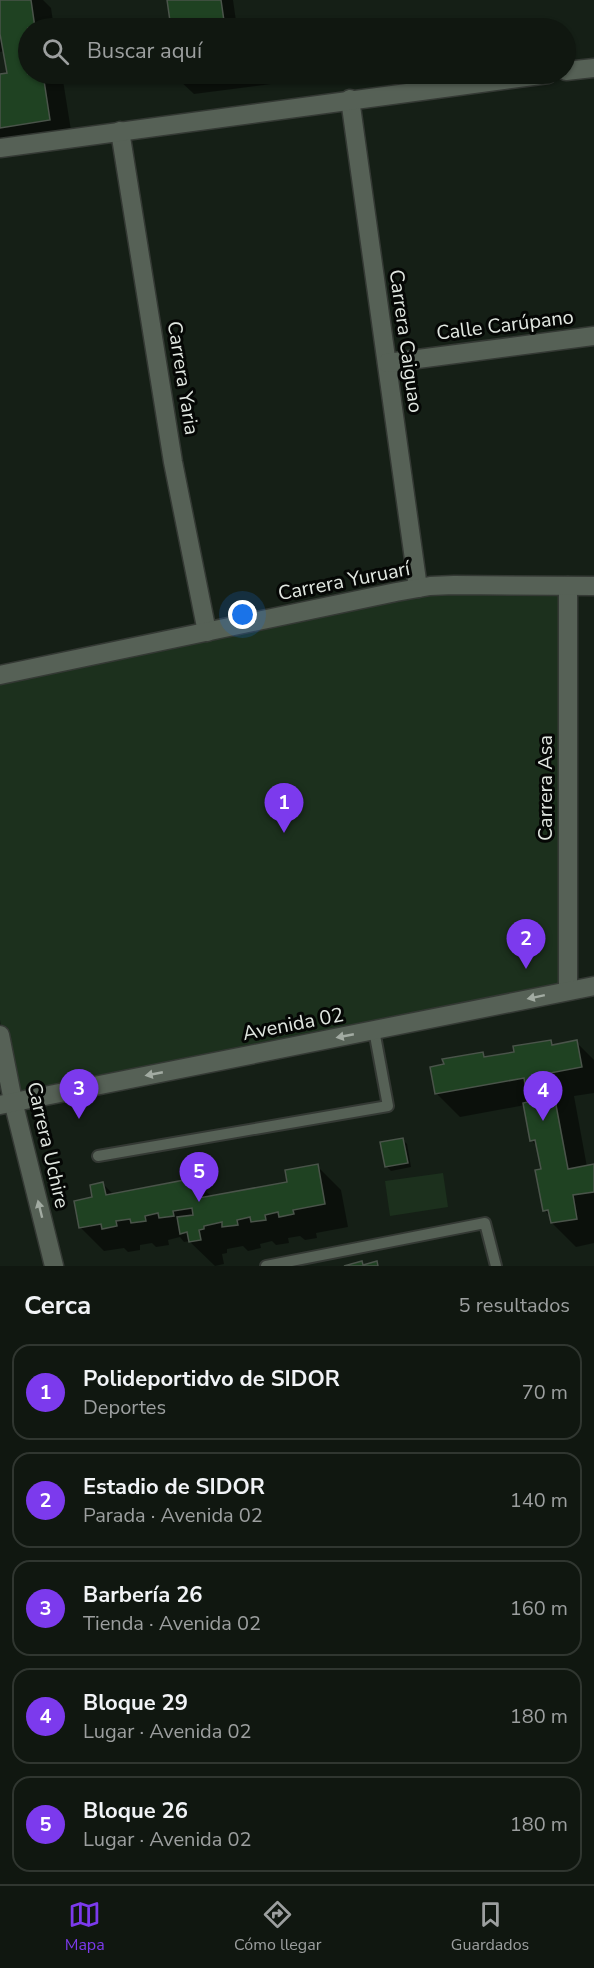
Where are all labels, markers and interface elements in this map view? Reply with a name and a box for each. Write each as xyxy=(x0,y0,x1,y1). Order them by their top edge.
search box xyxy=(18,18,576,84)
icon: search xyxy=(39,35,72,68)
text: Buscar aquí xyxy=(87,36,202,66)
street label: Carrera Caiguao xyxy=(383,268,429,414)
street label: Calle Carúpano xyxy=(435,303,575,347)
street label: Carrera Yaria xyxy=(161,319,205,437)
street label: Carrera Yuruarí xyxy=(276,555,414,607)
your location xyxy=(228,600,257,629)
street label: Carrera Asa xyxy=(532,735,559,841)
pin: 1 xyxy=(264,784,304,833)
pin: 2 xyxy=(506,920,546,969)
one-way arrow xyxy=(527,993,546,1002)
street label: Avenida 02 xyxy=(240,1001,346,1047)
one-way arrow xyxy=(336,1032,355,1041)
pin: 3 xyxy=(60,1070,98,1119)
one-way arrow xyxy=(144,1070,163,1079)
pin: 4 xyxy=(524,1072,562,1121)
street label: Carrera Uchire xyxy=(20,1079,76,1211)
pin: 5 xyxy=(180,1152,218,1202)
one-way arrow xyxy=(34,1200,44,1218)
text: Cerca xyxy=(24,1288,91,1323)
text: 5 resultados xyxy=(459,1292,570,1319)
text: Polideportidvo de SIDOR xyxy=(83,1364,340,1394)
text: 1 xyxy=(40,1379,52,1406)
text: 70 m xyxy=(522,1379,568,1406)
text: Deportes xyxy=(83,1394,166,1421)
text: Estadio de SIDOR xyxy=(83,1472,265,1502)
text: 2 xyxy=(40,1487,52,1514)
text: 140 m xyxy=(510,1487,568,1514)
text: Parada · Avenida 02 xyxy=(83,1502,263,1529)
text: Barbería 26 xyxy=(83,1580,203,1610)
text: 3 xyxy=(40,1595,52,1622)
text: 160 m xyxy=(510,1595,568,1622)
text: Tienda · Avenida 02 xyxy=(83,1610,261,1637)
text: Bloque 29 xyxy=(83,1688,188,1718)
text: 4 xyxy=(40,1703,52,1730)
text: 180 m xyxy=(510,1703,568,1730)
text: Lugar · Avenida 02 xyxy=(83,1718,251,1745)
text: Bloque 26 xyxy=(83,1796,188,1826)
text: 5 xyxy=(40,1811,52,1838)
text: 180 m xyxy=(510,1811,568,1838)
text: Lugar · Avenida 02 xyxy=(83,1826,251,1853)
tab: Mapa xyxy=(65,1898,105,1956)
tab: Cómo llegar xyxy=(234,1898,321,1956)
tab: Guardados xyxy=(451,1898,529,1956)

